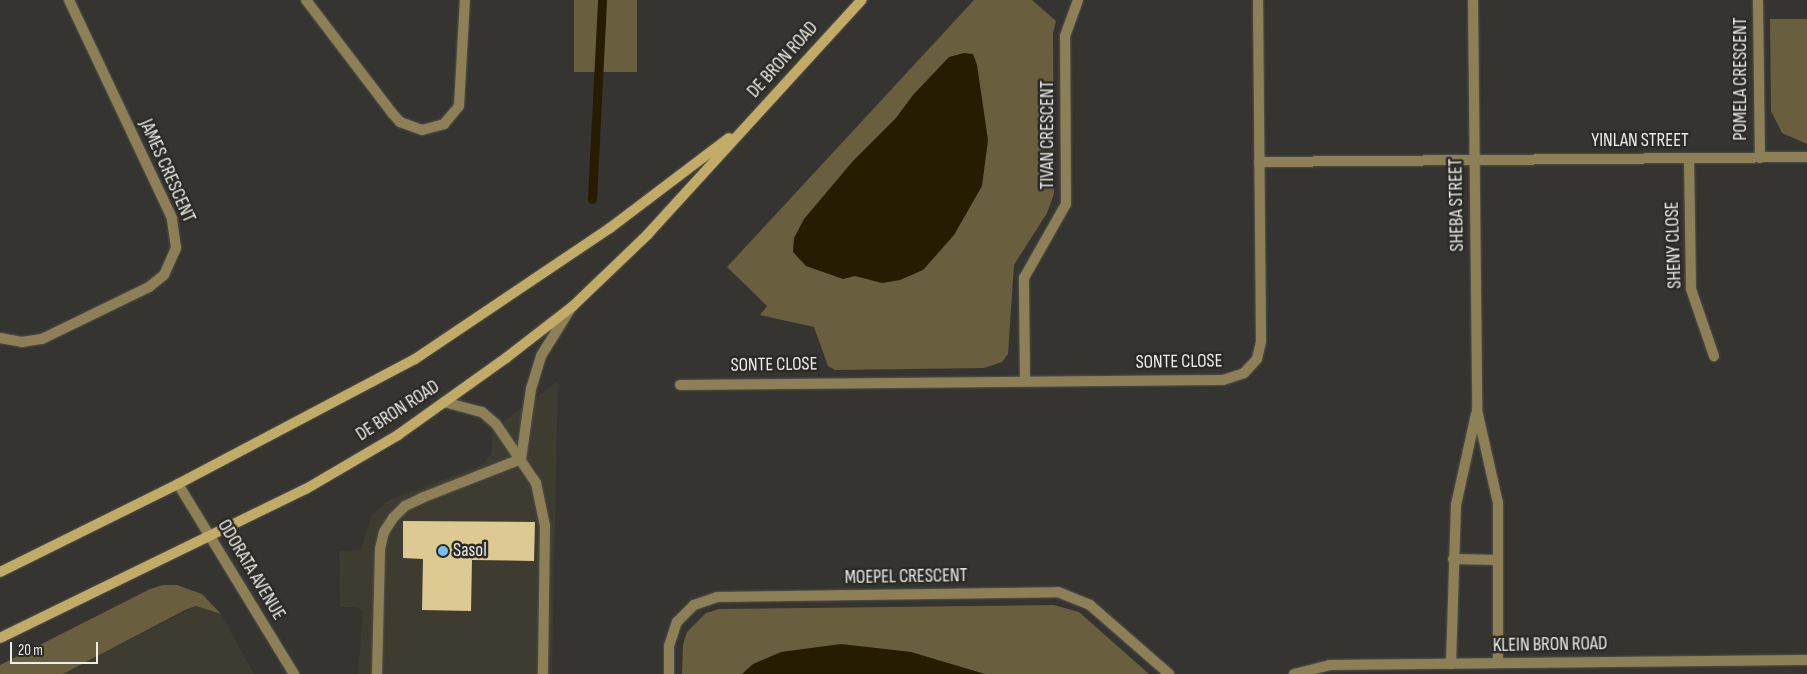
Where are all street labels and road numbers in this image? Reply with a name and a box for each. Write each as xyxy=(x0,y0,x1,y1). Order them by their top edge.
street label: DE BRON ROAD xyxy=(743,17,823,103)
street label: POMELA CRESCENT xyxy=(1730,17,1752,141)
street label: TIVAN CRESCENT xyxy=(1037,81,1059,189)
street label: JAMES CRESCENT xyxy=(134,116,200,226)
street label: YINLAN STREET xyxy=(1591,130,1689,152)
street label: SHEBA STREET xyxy=(1445,158,1469,252)
street label: SHENY CLOSE xyxy=(1661,201,1687,289)
street label: SONTE CLOSE xyxy=(1135,350,1223,374)
street label: SONTE CLOSE xyxy=(730,353,818,377)
street label: DE BRON ROAD xyxy=(352,376,444,446)
street label: ODORATA AVENUE xyxy=(212,516,290,624)
street label: MOEPEL CRESCENT xyxy=(844,565,968,589)
street label: KLEIN BRON ROAD xyxy=(1493,633,1607,657)

